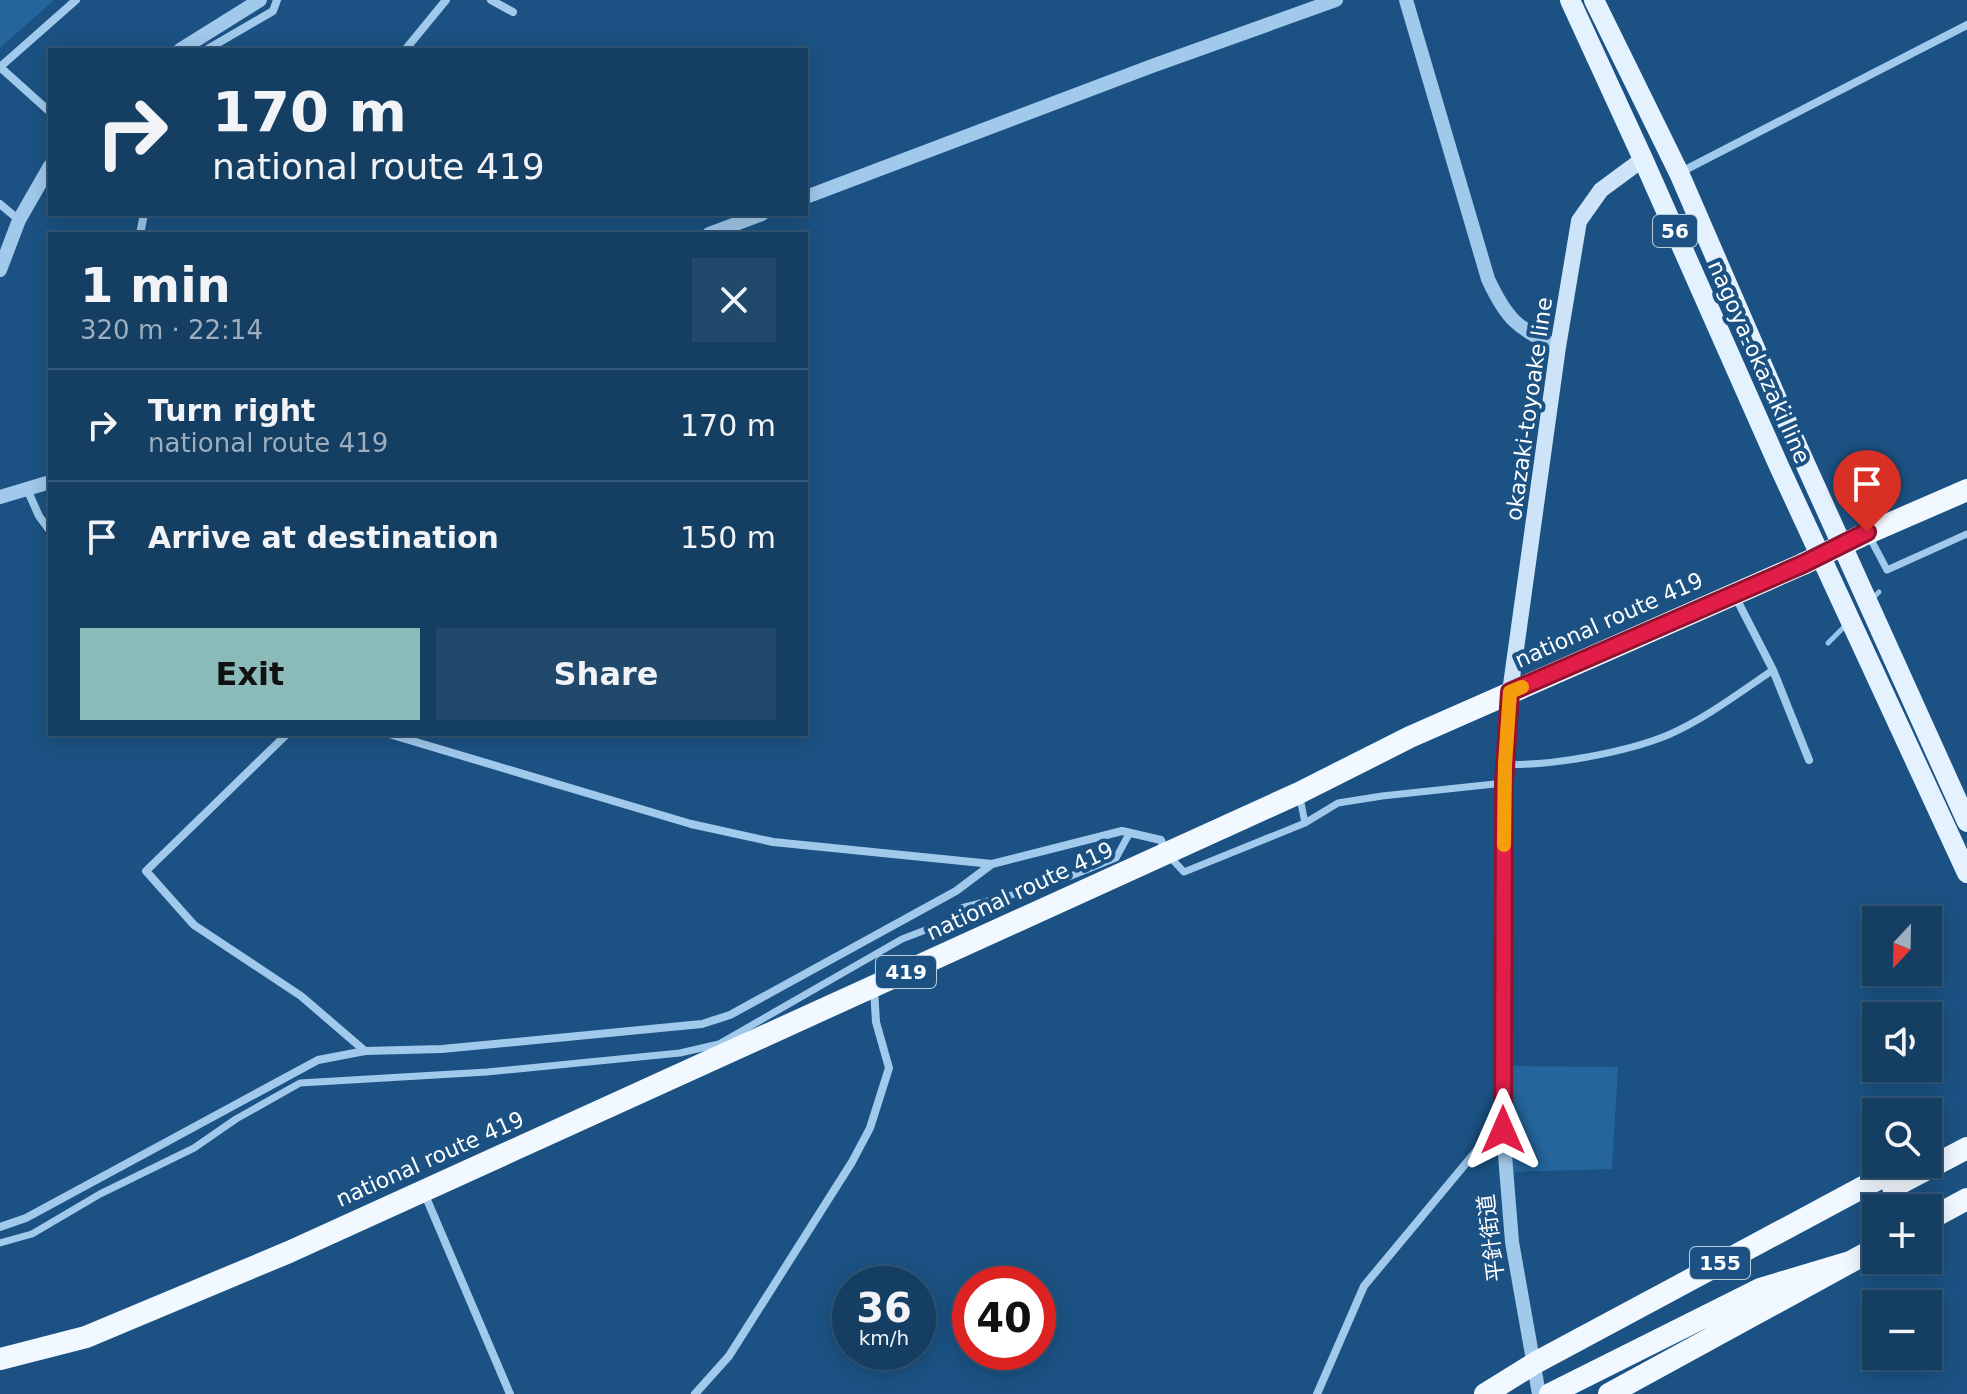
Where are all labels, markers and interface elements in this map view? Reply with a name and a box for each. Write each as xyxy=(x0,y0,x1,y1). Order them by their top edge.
text: 170 m xyxy=(212,79,407,144)
icon: right xyxy=(80,80,184,184)
text: national route 419 xyxy=(212,146,545,187)
road number: 56 xyxy=(1653,215,1697,247)
text: 1 min xyxy=(80,257,231,313)
street label: nagoya-okazaki line xyxy=(1703,257,1815,467)
button: close xyxy=(692,258,776,342)
street label: okazaki-toyoake line xyxy=(1501,296,1557,522)
text: 320 m · 22:14 xyxy=(80,315,263,345)
text: Turn right xyxy=(148,393,315,428)
icon: right xyxy=(80,403,124,447)
text: 170 m xyxy=(680,408,776,443)
text: national route 419 xyxy=(148,428,388,458)
pin xyxy=(1833,450,1901,532)
icon: arrive xyxy=(1845,462,1889,506)
icon: arrive xyxy=(80,515,124,559)
text: Arrive at destination xyxy=(148,520,499,555)
text: 150 m xyxy=(680,520,776,555)
street label: national route 419 xyxy=(1511,567,1707,673)
button: Exit xyxy=(80,628,420,720)
button: Share xyxy=(436,628,776,720)
street label: national route 419 xyxy=(923,837,1117,945)
north arrow xyxy=(1862,906,1942,986)
map controls xyxy=(1862,906,1942,1370)
road number: 419 xyxy=(876,956,936,988)
button: sound xyxy=(1862,1002,1942,1082)
position arrow xyxy=(1461,1088,1545,1172)
button: search xyxy=(1862,1098,1942,1178)
street label: national route 419 xyxy=(332,1106,528,1212)
street label: 平針街道 xyxy=(1473,1193,1509,1283)
button: + xyxy=(1862,1194,1942,1274)
road number: 155 xyxy=(1690,1247,1750,1279)
speed limit sign: 40 xyxy=(952,1266,1056,1370)
text: 36 xyxy=(856,1285,912,1331)
button: − xyxy=(1862,1290,1942,1370)
text: km/h xyxy=(859,1326,909,1350)

